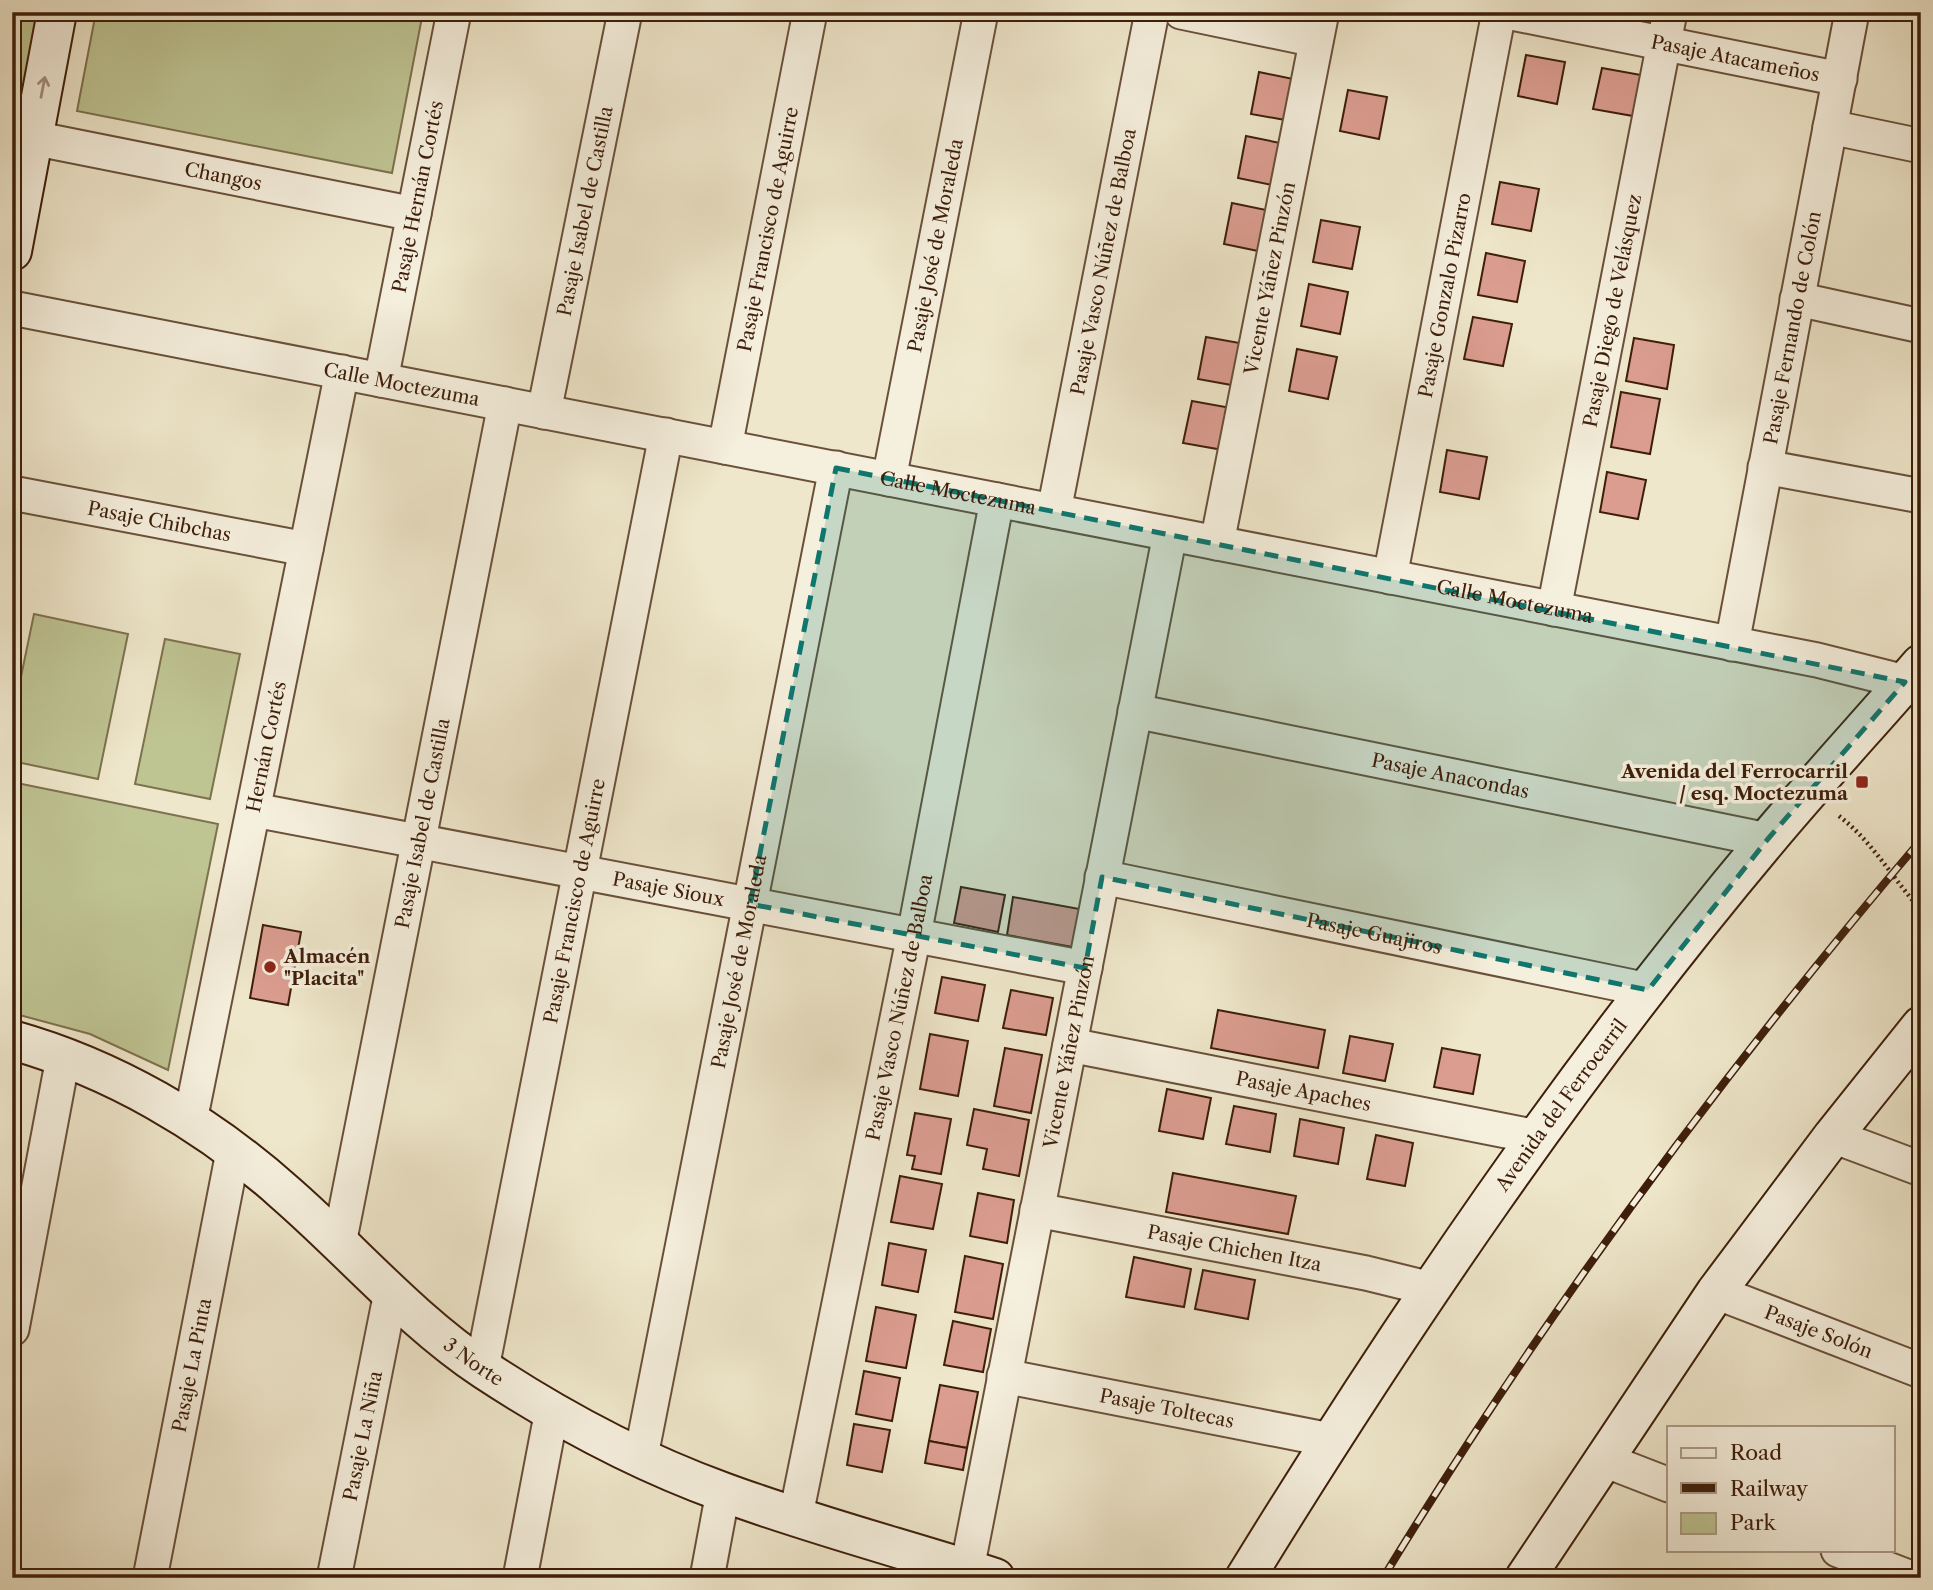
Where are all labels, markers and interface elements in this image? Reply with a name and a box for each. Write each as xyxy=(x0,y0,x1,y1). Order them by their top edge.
street label: Pasaje Atacameños xyxy=(1649,30,1822,86)
one-way arrow xyxy=(37,76,50,99)
street label: Pasaje Hernán Cortés xyxy=(387,99,448,295)
street label: Pasaje Isabel de Castilla xyxy=(552,104,617,318)
street label: Pasaje Francisco de Aguirre xyxy=(732,105,803,354)
street label: Pasaje Vasco Núñez de Balboa xyxy=(1066,126,1140,397)
street label: Pasaje José de Moraleda xyxy=(903,137,967,354)
street label: Changos xyxy=(183,157,264,195)
street label: Vicente Yáñez Pinzón xyxy=(1239,180,1300,378)
street label: Pasaje Gonzalo Pizarro xyxy=(1413,191,1475,400)
street label: Pasaje Diego de Velásquez xyxy=(1578,192,1646,429)
street label: Pasaje Fernando de Colón xyxy=(1759,209,1825,446)
street label: Calle Moctezuma xyxy=(322,358,482,410)
street label: Calle Moctezuma xyxy=(878,466,1038,519)
street label: Pasaje Chibchas xyxy=(86,496,233,546)
street label: Calle Moctezuma xyxy=(1435,575,1595,628)
street label: Hernán Cortés xyxy=(241,679,291,814)
street label: Pasaje Isabel de Castilla xyxy=(390,716,454,930)
street label: Pasaje Anacondas xyxy=(1370,748,1531,803)
place label: Avenida del Ferrocarril / esq. Moctezuma xyxy=(1620,760,1849,805)
marker: Avenida del Ferrocarril / esq. Moctezuma xyxy=(1854,774,1870,790)
street label: Pasaje Francisco de Aguirre xyxy=(539,777,609,1025)
street label: Pasaje José de Moraleda xyxy=(706,853,771,1070)
street label: Pasaje Sioux xyxy=(611,867,727,911)
street label: Pasaje Vasco Núñez de Balboa xyxy=(861,872,937,1143)
street label: Pasaje Guajiros xyxy=(1304,908,1444,959)
place label: Almacén "Placita" xyxy=(283,945,370,990)
street label: Vicente Yáñez Pinzón xyxy=(1038,953,1099,1151)
marker: Almacén "Placita" xyxy=(262,959,278,975)
street label: Avenida del Ferrocarril xyxy=(1490,1014,1632,1196)
street label: Pasaje Apaches xyxy=(1234,1066,1373,1116)
street label: Pasaje Chichen Itza xyxy=(1145,1220,1323,1276)
street label: Pasaje La Pinta xyxy=(167,1296,216,1434)
street label: Pasaje Solón xyxy=(1761,1300,1876,1363)
street label: 3 Norte xyxy=(439,1333,508,1390)
street label: Pasaje La Niña xyxy=(338,1369,387,1503)
street label: Pasaje Toltecas xyxy=(1098,1384,1236,1432)
legend xyxy=(1667,1426,1895,1552)
text: Road xyxy=(1730,1440,1782,1465)
text: Railway xyxy=(1730,1476,1808,1501)
text: Park xyxy=(1730,1510,1776,1535)

